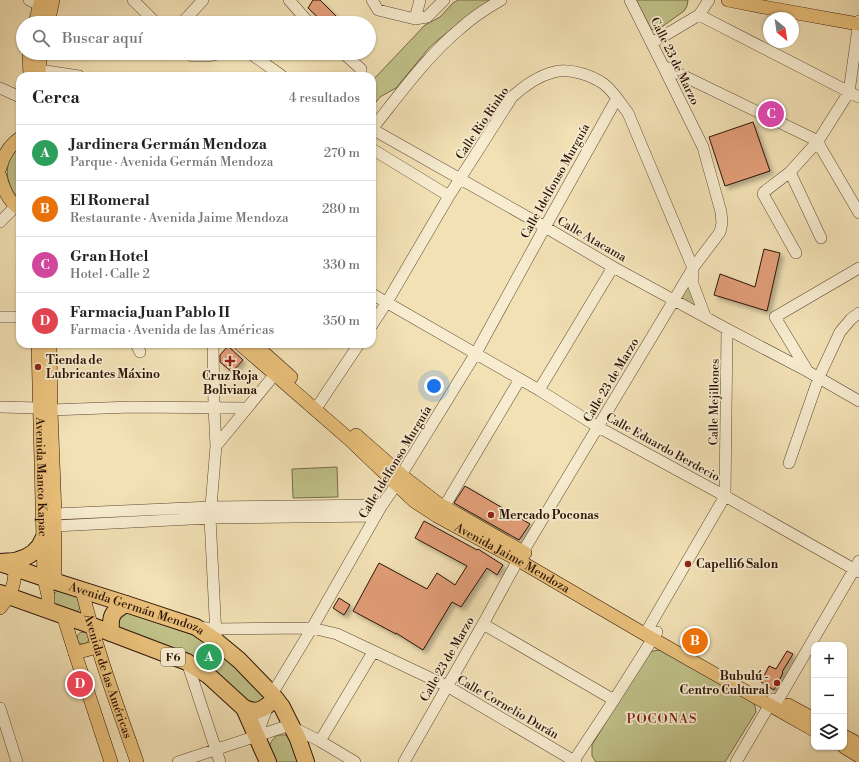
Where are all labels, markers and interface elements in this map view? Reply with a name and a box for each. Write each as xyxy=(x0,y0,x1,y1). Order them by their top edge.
north arrow xyxy=(763,12,799,48)
street label: Calle 23 de Marzo xyxy=(647,15,702,108)
search box xyxy=(16,16,376,60)
icon: search xyxy=(30,27,52,49)
text: Buscar aquí xyxy=(62,29,143,48)
street label: Calle Rio Rinho xyxy=(453,84,512,163)
text: Cerca xyxy=(32,87,80,109)
text: 4 resultados xyxy=(289,90,360,106)
pin: C xyxy=(758,99,784,129)
street label: Calle Idelfonso Murguía xyxy=(518,120,594,241)
text: Jardinera Germán Mendoza xyxy=(70,135,267,154)
text: A xyxy=(40,145,50,161)
text: 270 m xyxy=(324,145,360,161)
text: Parque · Avenida Germán Mendoza xyxy=(70,154,273,170)
text: El Romeral xyxy=(70,191,150,210)
text: B xyxy=(40,201,50,217)
text: 280 m xyxy=(322,201,360,217)
text: Restaurante · Avenida Jaime Mendoza xyxy=(70,210,289,226)
street label: Calle Atacama xyxy=(554,214,630,266)
text: Gran Hotel xyxy=(70,247,148,266)
text: C xyxy=(40,257,50,273)
text: 330 m xyxy=(323,257,360,273)
text: Hotel · Calle 2 xyxy=(70,266,150,282)
text: Farmacia Juan Pablo II xyxy=(70,303,230,322)
text: D xyxy=(40,313,50,329)
text: 350 m xyxy=(323,313,360,329)
text: Farmacia · Avenida de las Américas xyxy=(70,322,274,338)
street label: Calle 23 de Marzo xyxy=(580,335,643,425)
place label: Tienda de Lubricantes Máxino xyxy=(46,353,160,382)
marker: Cruz Roja Boliviana xyxy=(224,355,236,367)
street label: Calle Mejillones xyxy=(706,358,723,446)
marker: Tienda de Lubricantes Máxino xyxy=(33,362,43,372)
place label: Cruz Roja Boliviana xyxy=(202,369,259,398)
your location xyxy=(424,376,444,396)
street label: Calle Idelfonso Murguía xyxy=(356,402,436,521)
street label: Calle Eduardo Berdecio xyxy=(603,410,723,485)
street label: Avenida Manco Kapac xyxy=(32,416,50,537)
place label: Mercado Poconas xyxy=(499,508,599,523)
marker: Mercado Poconas xyxy=(486,510,496,520)
street label: Avenida Jaime Mendoza xyxy=(451,520,573,597)
place label: Capelli6 Salon xyxy=(696,557,779,572)
marker: Capelli6 Salon xyxy=(683,559,693,569)
street label: Avenida Germán Mendoza xyxy=(66,579,208,639)
street label: Avenida de las Américas xyxy=(80,611,135,741)
street label: Calle 23 de Marzo xyxy=(417,614,478,704)
pin: B xyxy=(682,626,708,656)
pin: A xyxy=(196,642,222,672)
map controls xyxy=(811,642,847,750)
button: + xyxy=(811,642,847,678)
road number: F6 xyxy=(161,648,185,666)
pin: D xyxy=(67,669,93,699)
place label: Bubulú - Centro Cultural xyxy=(680,669,769,698)
street label: Calle Cornelio Durán xyxy=(454,672,561,743)
marker: Bubulú - Centro Cultural xyxy=(772,678,782,688)
button: − xyxy=(811,678,847,714)
district label: POCONAS xyxy=(627,711,697,727)
button: layers xyxy=(811,714,847,750)

